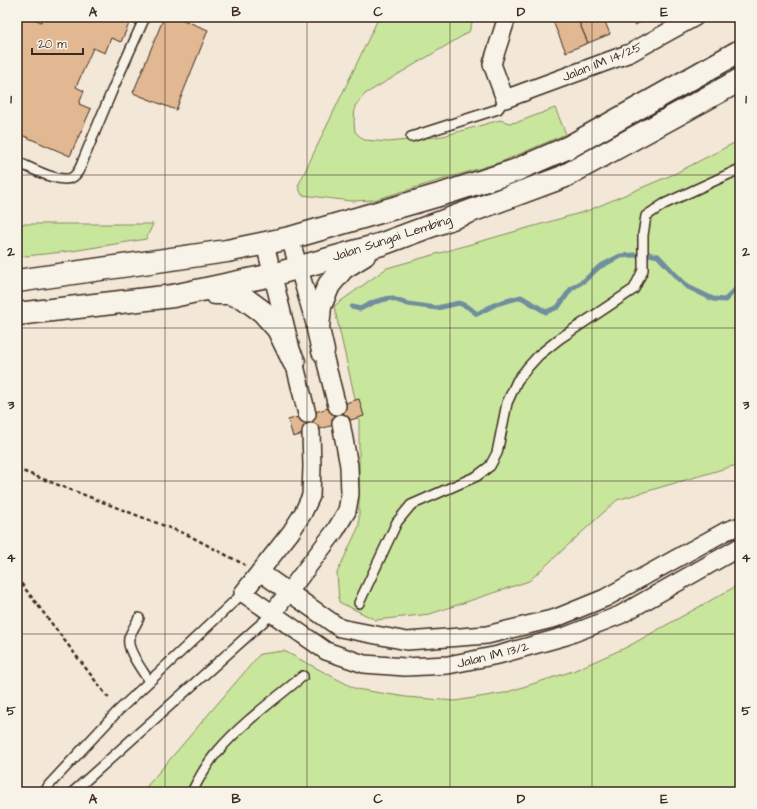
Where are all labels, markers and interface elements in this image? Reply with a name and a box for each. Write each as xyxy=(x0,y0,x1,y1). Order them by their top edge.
text: A xyxy=(89,3,98,21)
text: B xyxy=(231,3,241,21)
text: C xyxy=(373,3,383,21)
text: D xyxy=(517,3,526,21)
text: E xyxy=(660,3,668,21)
scale bar xyxy=(32,30,83,56)
text: 20 m xyxy=(38,36,67,53)
street label: Jalan IM 14/25 xyxy=(559,38,645,86)
text: 1 xyxy=(10,90,12,108)
text: 1 xyxy=(745,90,747,108)
street label: Jalan Sungai Lembing xyxy=(330,210,455,267)
text: 2 xyxy=(6,243,15,261)
text: 2 xyxy=(741,243,750,261)
text: 3 xyxy=(7,396,15,414)
text: 3 xyxy=(742,396,750,414)
text: 4 xyxy=(7,549,16,567)
text: 4 xyxy=(742,549,751,567)
street label: Jalan IM 13/2 xyxy=(455,637,531,673)
text: 5 xyxy=(6,702,16,720)
text: 5 xyxy=(741,702,751,720)
text: A xyxy=(89,790,98,808)
text: B xyxy=(231,790,241,808)
text: C xyxy=(373,790,383,808)
text: D xyxy=(517,790,526,808)
text: E xyxy=(660,790,668,808)

